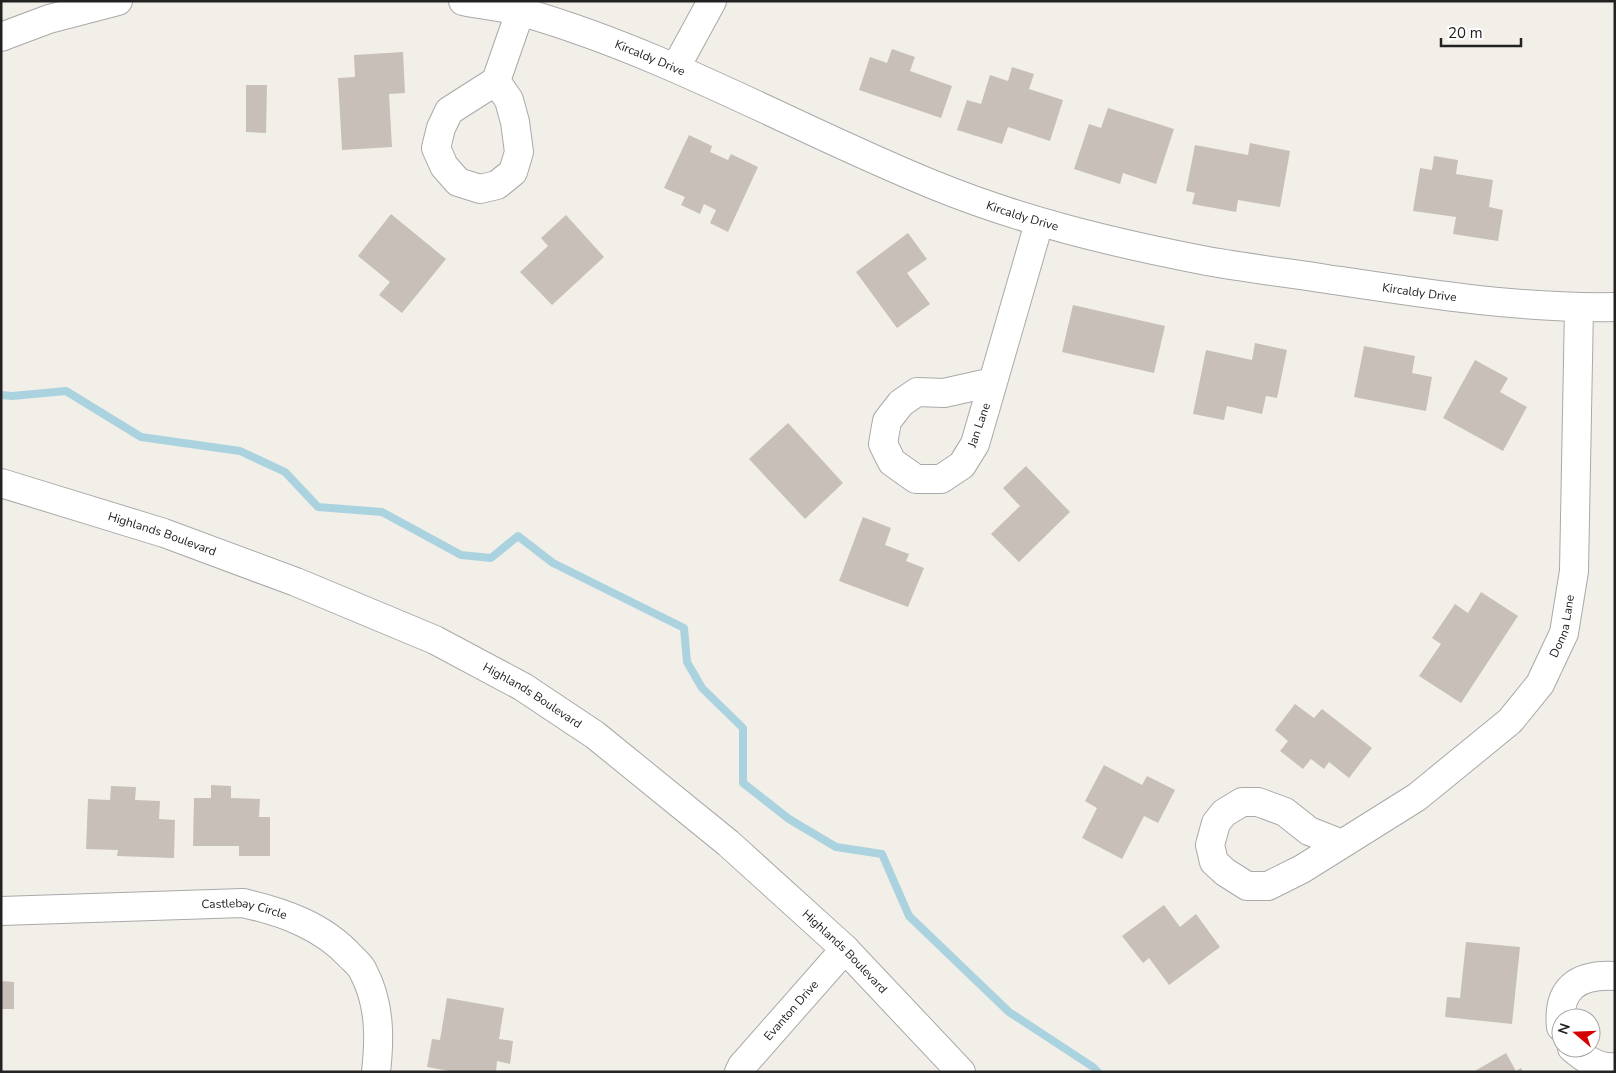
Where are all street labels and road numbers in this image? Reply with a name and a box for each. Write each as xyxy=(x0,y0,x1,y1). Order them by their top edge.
street label: Kircaldy Drive xyxy=(612,36,688,80)
street label: Kircaldy Drive xyxy=(984,197,1060,235)
street label: Kircaldy Drive xyxy=(1381,279,1457,305)
street label: Jan Lane xyxy=(964,401,994,450)
street label: Highlands Boulevard xyxy=(106,508,219,560)
street label: Donna Lane xyxy=(1546,594,1578,660)
street label: Highlands Boulevard xyxy=(480,659,585,732)
street label: Castlebay Circle xyxy=(201,895,289,923)
street label: Highlands Boulevard xyxy=(799,906,891,997)
street label: Evanton Drive xyxy=(760,977,822,1044)

